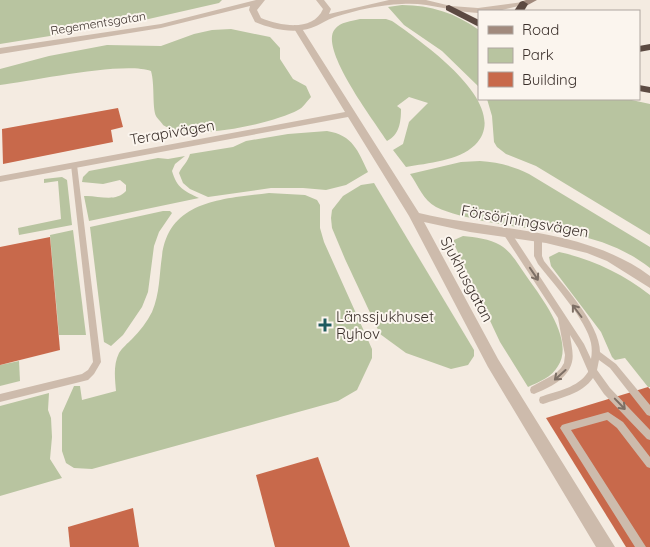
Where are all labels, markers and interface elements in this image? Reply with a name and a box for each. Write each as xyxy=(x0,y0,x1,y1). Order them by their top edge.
street label: Regementsgatan xyxy=(49,8,147,38)
legend xyxy=(478,10,640,100)
text: Road xyxy=(522,20,559,39)
text: Park xyxy=(522,45,554,64)
text: Building xyxy=(522,70,577,89)
street label: Terapivägen xyxy=(128,115,216,149)
street label: Försörjningsvägen xyxy=(460,200,590,242)
street label: Sjukhusgatan xyxy=(436,233,498,325)
one-way arrow xyxy=(529,267,539,281)
one-way arrow xyxy=(571,305,582,318)
place label: Länssjukhuset Ryhov xyxy=(336,307,434,343)
marker: Länssjukhuset Ryhov xyxy=(318,318,332,332)
one-way arrow xyxy=(553,370,566,381)
one-way arrow xyxy=(613,398,626,410)

